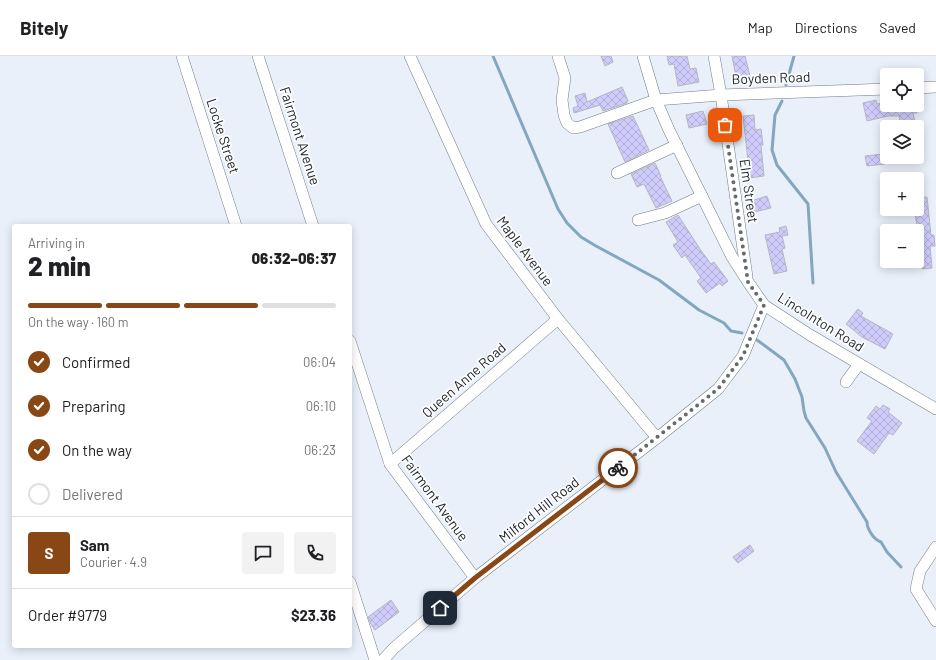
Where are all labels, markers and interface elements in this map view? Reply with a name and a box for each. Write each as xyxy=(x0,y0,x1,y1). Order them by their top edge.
text: Bitely xyxy=(20,16,68,39)
text: Map xyxy=(748,19,773,36)
text: Directions xyxy=(795,19,857,36)
text: Saved xyxy=(879,19,916,36)
street label: Boyden Road xyxy=(731,68,811,87)
map controls xyxy=(880,68,924,268)
button: locate xyxy=(880,68,924,112)
street label: Fairmont Avenue xyxy=(277,85,324,187)
street label: Locke Street xyxy=(203,96,244,176)
pin xyxy=(708,108,742,142)
icon: bag xyxy=(714,114,736,136)
button: layers xyxy=(880,120,924,164)
street label: Elm Street xyxy=(737,158,762,224)
button: + xyxy=(880,172,924,216)
street label: Maple Avenue xyxy=(494,212,557,289)
button: − xyxy=(880,224,924,268)
text: Arriving in xyxy=(28,235,85,251)
text: 06:32–06:37 xyxy=(252,249,336,267)
text: 2 min xyxy=(28,250,91,281)
street label: Lincolnton Road xyxy=(775,288,868,355)
text: On the way · 160 m xyxy=(28,314,129,330)
street label: Queen Anne Road xyxy=(418,339,509,421)
icon: check xyxy=(28,351,50,373)
text: Confirmed xyxy=(62,353,130,371)
text: 06:04 xyxy=(303,354,336,370)
icon: check xyxy=(28,395,50,417)
text: Preparing xyxy=(62,397,126,415)
text: 06:10 xyxy=(306,398,336,414)
icon: check xyxy=(28,439,50,461)
text: On the way xyxy=(62,441,132,459)
text: 06:23 xyxy=(304,442,336,458)
courier xyxy=(598,448,638,488)
street label: Fairmont Avenue xyxy=(398,451,472,544)
icon: bike xyxy=(607,457,629,479)
street label: Milford Hill Road xyxy=(495,473,582,546)
text: Delivered xyxy=(62,485,123,503)
button: chat xyxy=(242,532,284,574)
button: phone xyxy=(294,532,336,574)
text: Sam xyxy=(80,536,109,554)
text: S xyxy=(45,544,53,562)
text: Courier · 4.9 xyxy=(80,554,147,570)
pin xyxy=(423,591,457,625)
icon: home xyxy=(429,597,451,619)
text: Order #9779 xyxy=(28,606,107,624)
text: $23.36 xyxy=(291,606,336,624)

